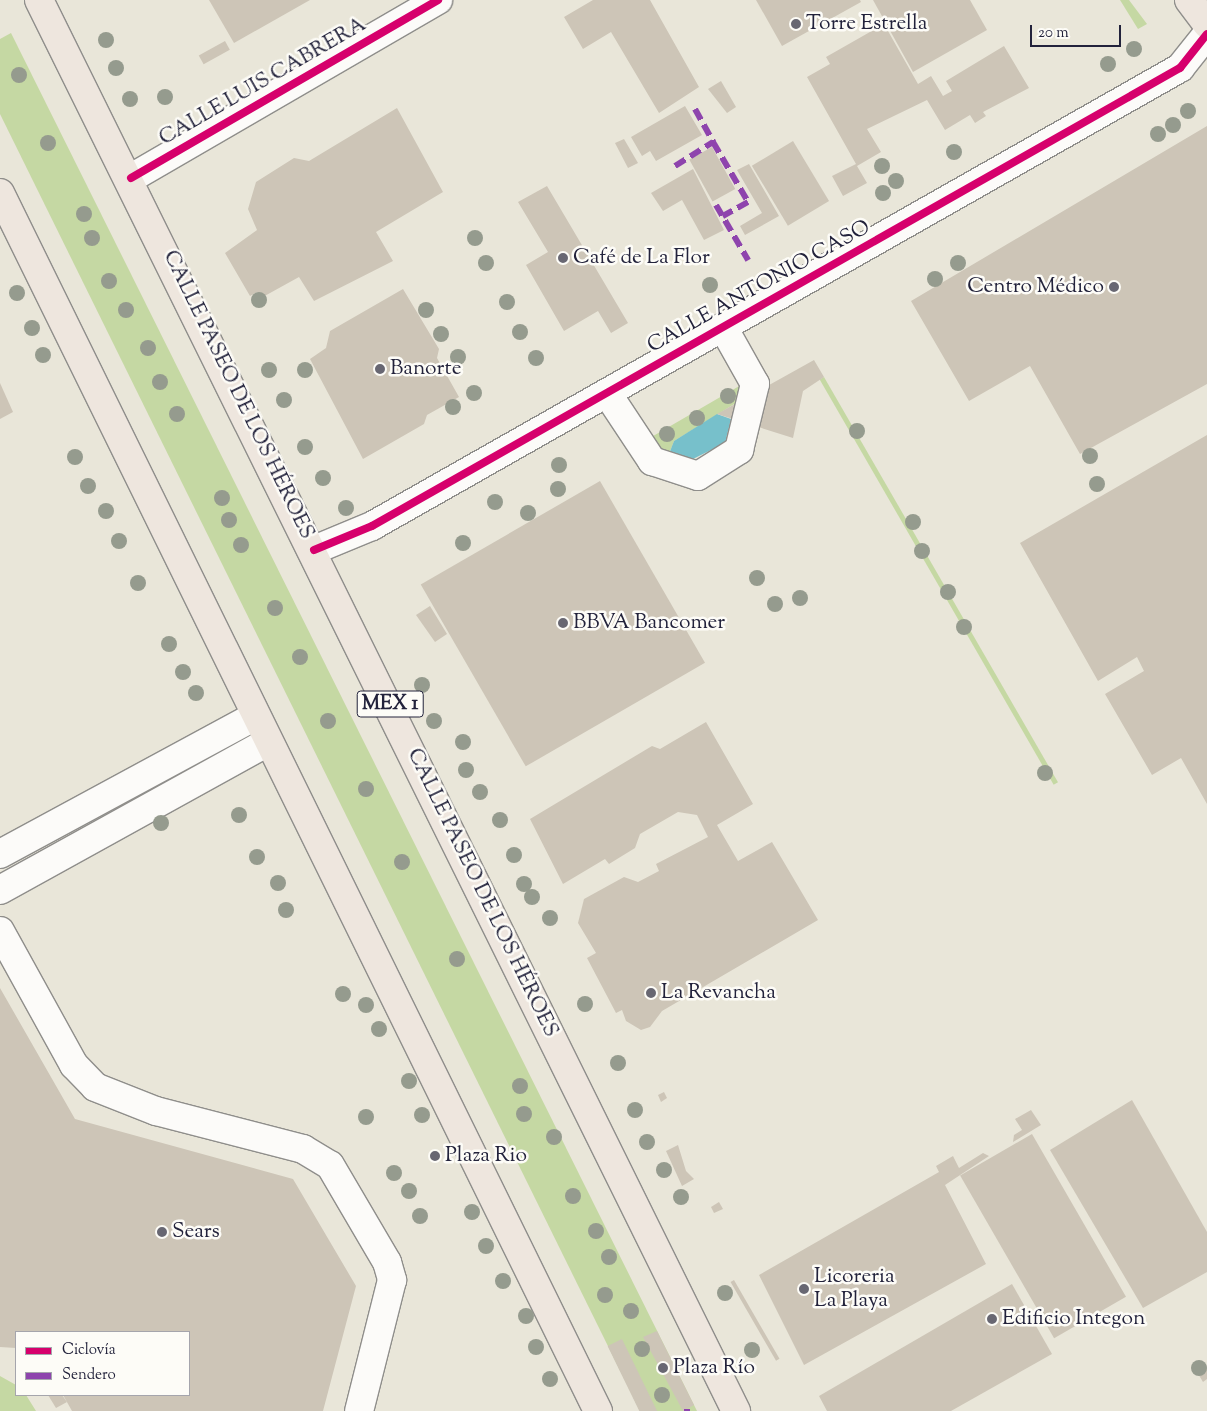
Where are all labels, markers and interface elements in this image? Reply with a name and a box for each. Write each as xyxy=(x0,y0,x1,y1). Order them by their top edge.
place label: Torre Estrella xyxy=(806,11,927,37)
street label: CALLE LUIS CABRERA xyxy=(155,12,371,152)
scale bar xyxy=(1032,15,1123,47)
marker: Torre Estrella xyxy=(790,18,802,30)
text: 20 m xyxy=(1038,23,1069,44)
street label: CALLE ANTONIO CASO xyxy=(643,215,875,359)
place label: Café de La Flor xyxy=(573,245,710,271)
street label: CALLE PASEO DE LOS HÉROES xyxy=(157,247,319,543)
marker: Café de La Flor xyxy=(557,252,569,264)
place label: Centro Médico xyxy=(967,274,1104,300)
marker: Centro Médico xyxy=(1108,281,1120,293)
place label: Banorte xyxy=(390,356,461,382)
marker: Banorte xyxy=(374,363,386,375)
place label: BBVA Bancomer xyxy=(573,610,725,636)
marker: BBVA Bancomer xyxy=(557,617,569,629)
road number: MEX 1 xyxy=(356,686,424,722)
street label: CALLE PASEO DE LOS HÉROES xyxy=(401,745,563,1041)
place label: La Revancha xyxy=(661,980,776,1006)
marker: La Revancha xyxy=(645,987,657,999)
place label: Plaza Rio xyxy=(445,1143,527,1169)
marker: Plaza Rio xyxy=(429,1150,441,1162)
place label: Sears xyxy=(172,1219,220,1245)
marker: Sears xyxy=(156,1226,168,1238)
place label: Licoreria La Playa xyxy=(814,1264,895,1314)
marker: Licoreria La Playa xyxy=(798,1283,810,1295)
place label: Edificio Integon xyxy=(1002,1306,1145,1332)
marker: Edificio Integon xyxy=(986,1313,998,1325)
legend xyxy=(15,1331,190,1396)
text: Ciclovía xyxy=(62,1340,116,1361)
place label: Plaza Río xyxy=(673,1355,755,1381)
marker: Plaza Río xyxy=(657,1362,669,1374)
text: Sendero xyxy=(62,1365,116,1386)

